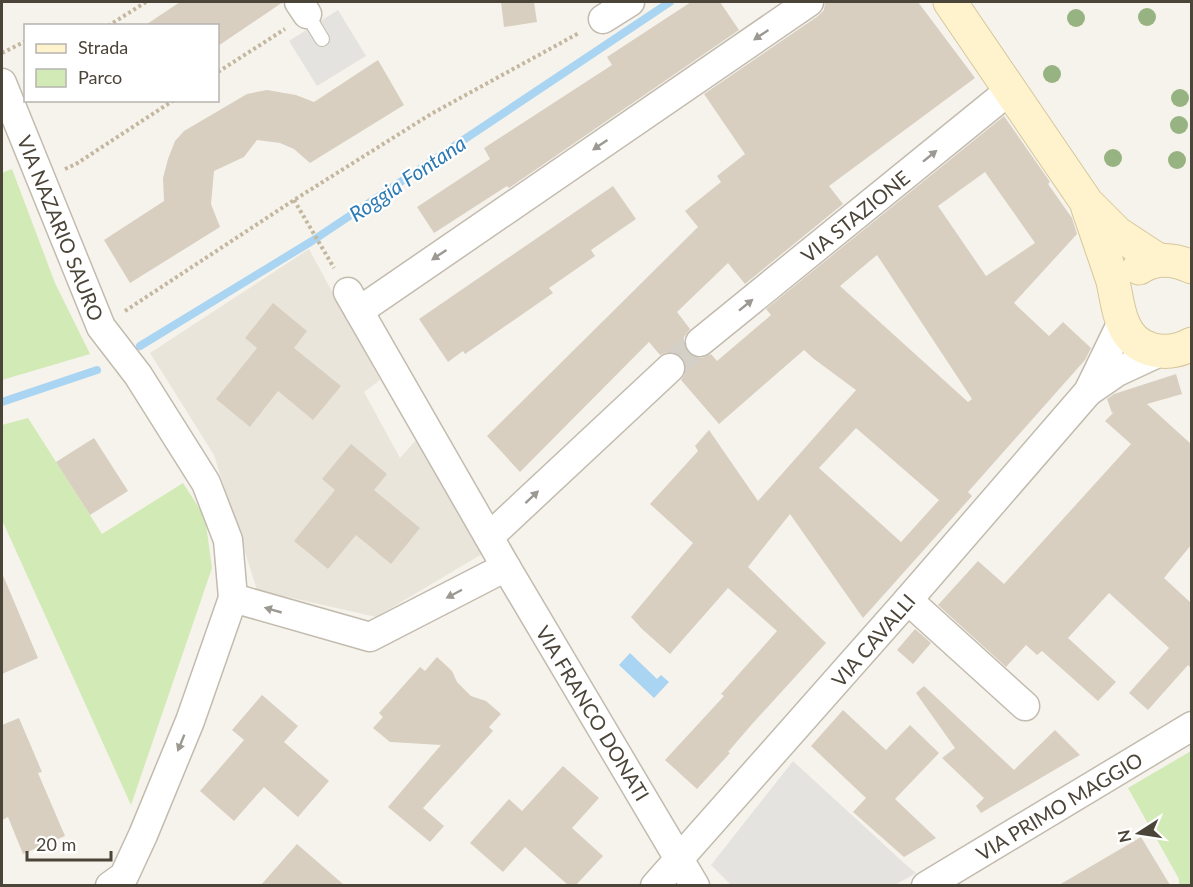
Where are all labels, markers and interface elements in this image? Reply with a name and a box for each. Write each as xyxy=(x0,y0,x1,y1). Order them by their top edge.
legend xyxy=(24,24,219,102)
one-way arrow xyxy=(753,29,769,41)
text: Strada xyxy=(78,36,128,58)
text: Parco xyxy=(78,66,122,88)
water label: Roggia Fontana xyxy=(344,130,470,226)
street label: VIA NAZARIO SAURO xyxy=(13,132,109,324)
one-way arrow xyxy=(592,139,608,150)
one-way arrow xyxy=(922,149,938,162)
street label: VIA STAZIONE xyxy=(796,165,914,267)
one-way arrow xyxy=(431,250,448,261)
one-way arrow xyxy=(738,299,753,312)
one-way arrow xyxy=(524,490,539,504)
one-way arrow xyxy=(445,589,462,599)
street label: VIA CAVALLI xyxy=(826,589,920,691)
one-way arrow xyxy=(264,605,282,614)
street label: VIA FRANCO DONATI xyxy=(531,621,655,805)
one-way arrow xyxy=(176,734,185,752)
street label: VIA PRIMO MAGGIO xyxy=(972,747,1146,865)
north arrow xyxy=(1109,803,1169,863)
scale bar xyxy=(27,824,111,862)
text: N xyxy=(1113,828,1134,844)
text: 20 m xyxy=(36,833,76,855)

